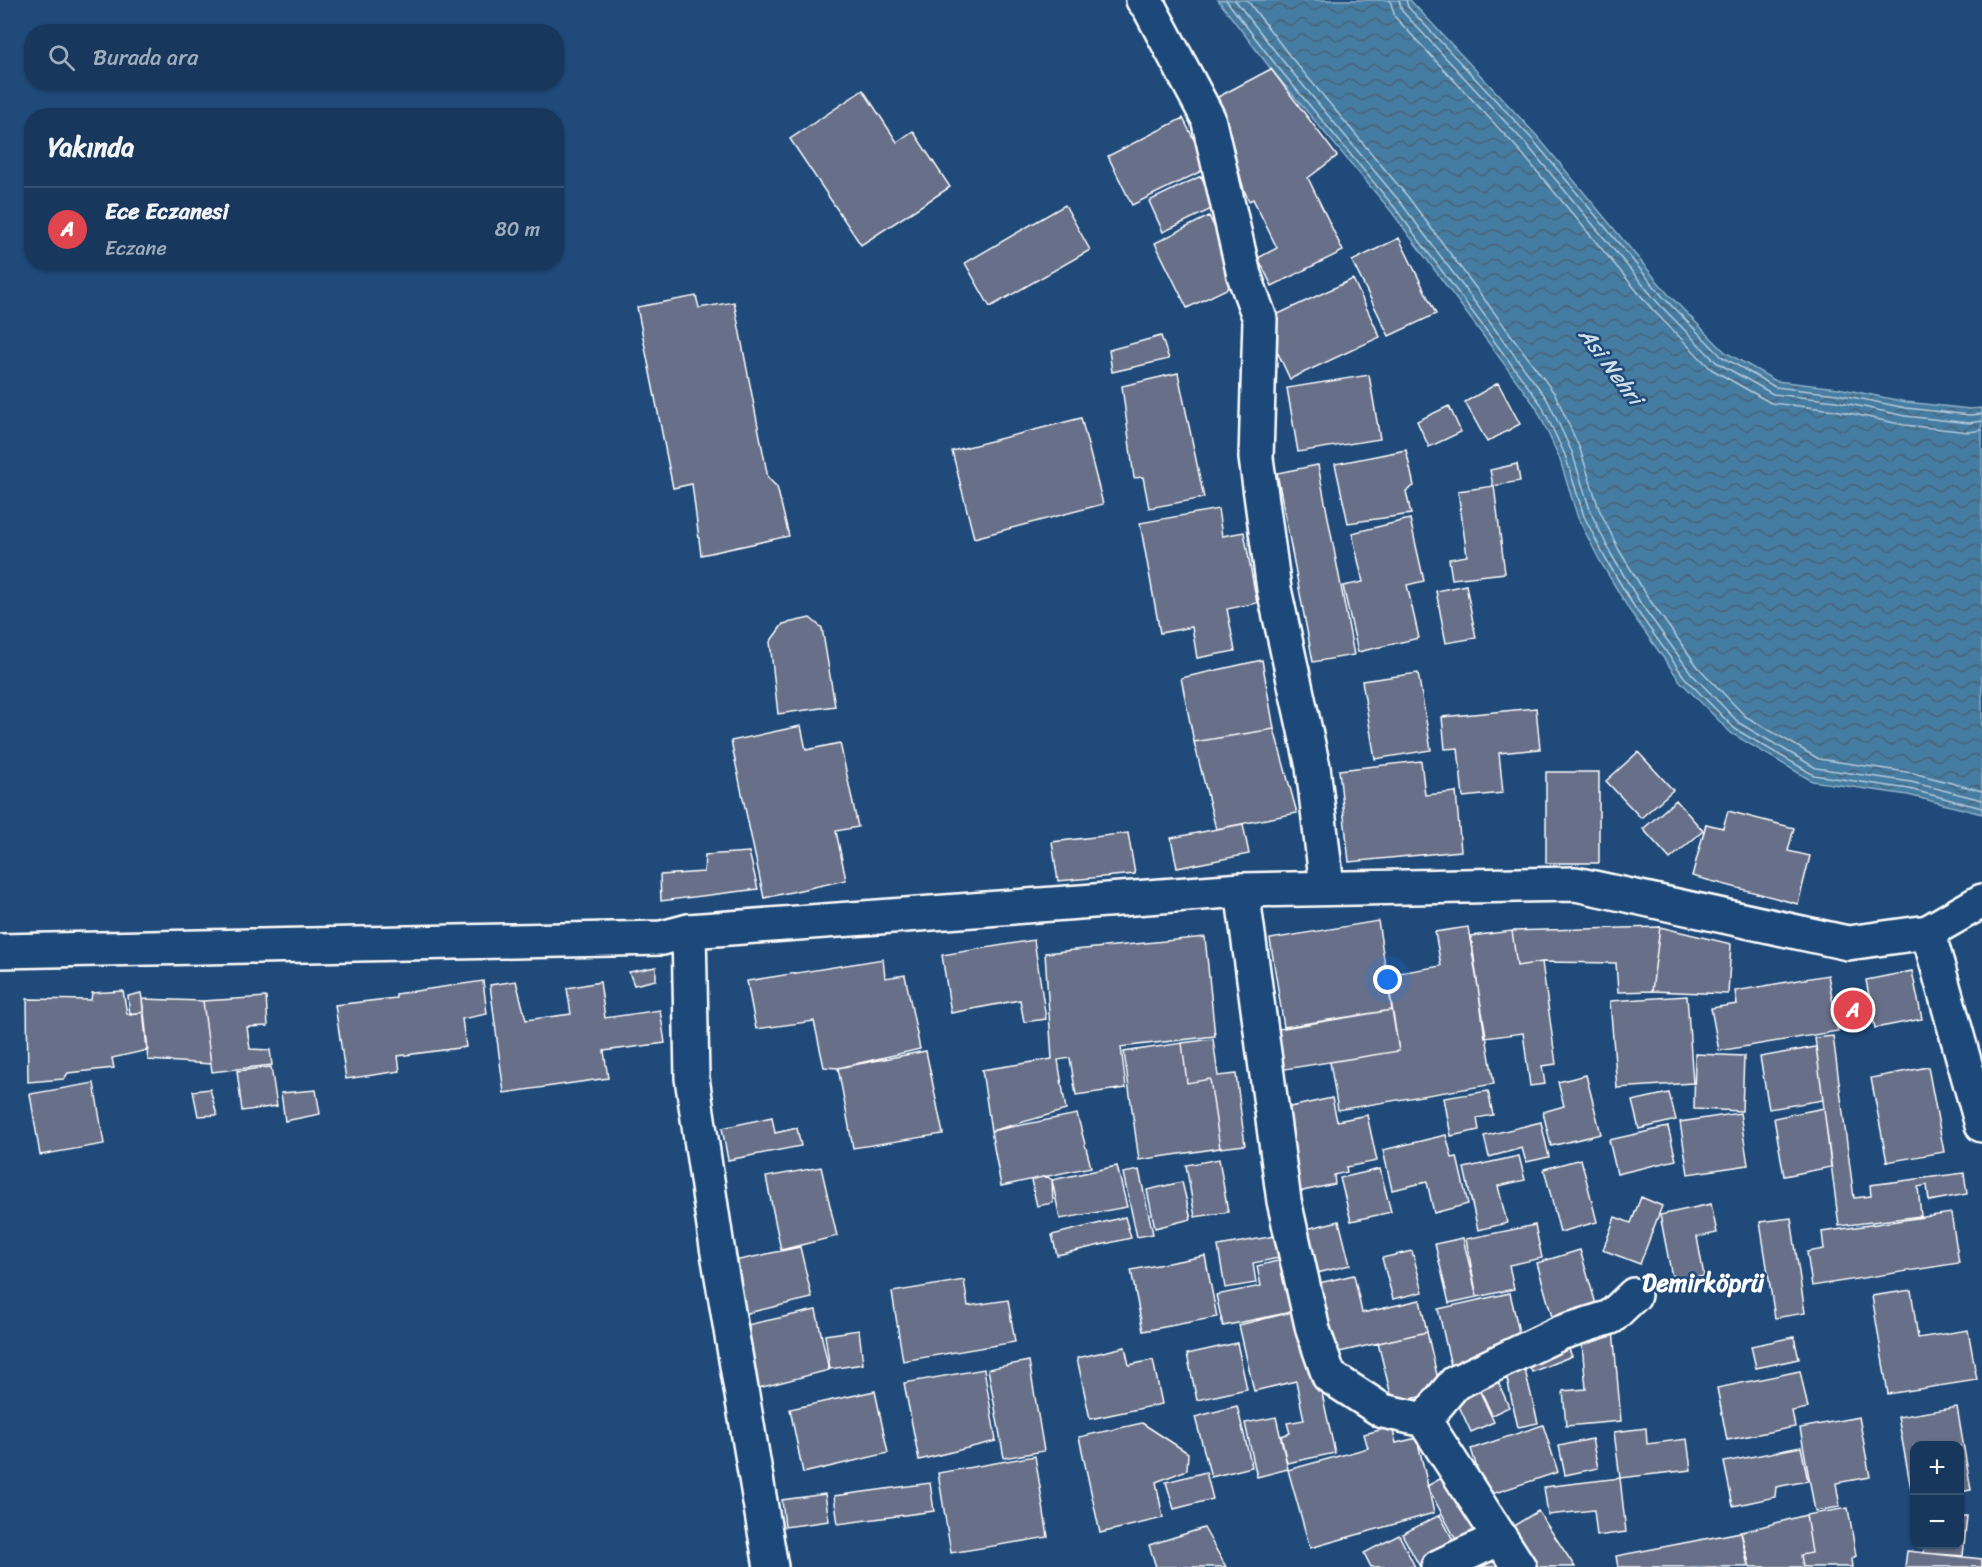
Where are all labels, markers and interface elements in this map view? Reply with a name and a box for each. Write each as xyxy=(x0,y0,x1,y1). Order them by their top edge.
search box xyxy=(24,24,564,90)
text: Burada ara xyxy=(93,38,198,77)
icon: search xyxy=(45,41,78,74)
text: Yakında xyxy=(48,124,134,170)
text: Ece Eczanesi xyxy=(105,192,229,231)
text: A xyxy=(61,212,74,247)
text: 80 m xyxy=(495,212,540,247)
text: Eczane xyxy=(105,231,167,266)
water label: Asi Nehri xyxy=(1568,318,1656,417)
your location xyxy=(1373,965,1402,994)
pin: A xyxy=(1834,988,1872,1032)
district label: Demirköprü xyxy=(1642,1262,1765,1304)
map controls xyxy=(1910,1441,1964,1549)
button: + xyxy=(1910,1441,1964,1495)
button: − xyxy=(1910,1495,1964,1549)

